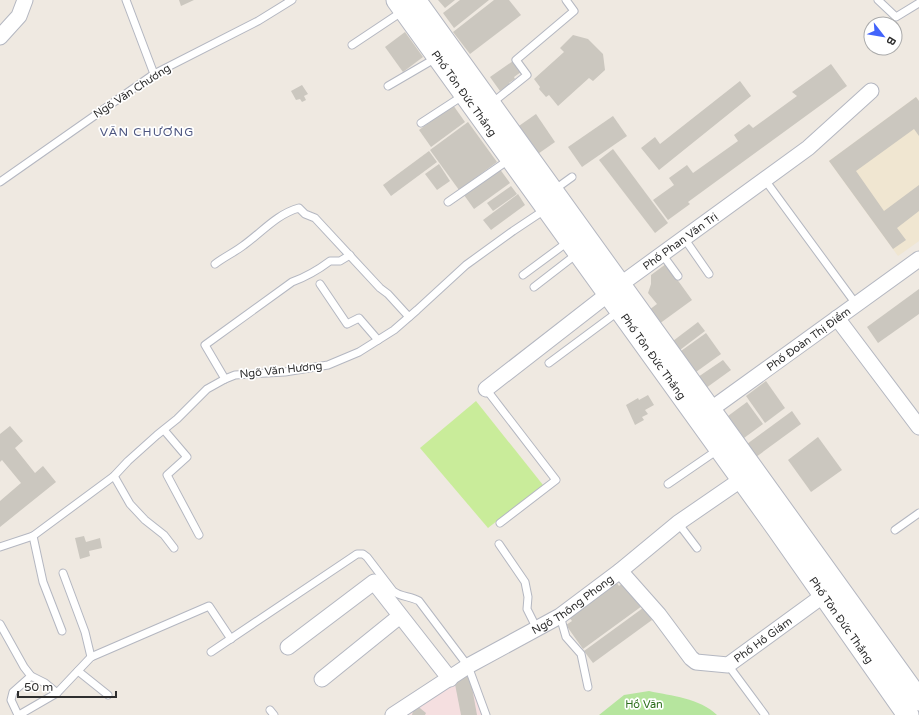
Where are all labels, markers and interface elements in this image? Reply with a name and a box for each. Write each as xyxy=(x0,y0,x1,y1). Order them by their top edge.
north arrow xyxy=(863,16,903,56)
text: B xyxy=(883,34,899,48)
street label: Phố Tôn Đức Thắng xyxy=(429,48,500,139)
street label: Ngõ Văn Chương xyxy=(91,61,173,121)
district label: VĂN CHƯƠNG xyxy=(100,125,194,139)
street label: Phố Phan Văn Trị xyxy=(640,210,720,273)
street label: Phố Đoàn Thị Điểm xyxy=(764,304,853,374)
street label: Phố Tôn Đức Thắng xyxy=(618,311,689,402)
street label: Ngõ Văn Hương xyxy=(239,359,323,381)
street label: Ngõ Thông Phong xyxy=(529,572,616,637)
street label: Phố Tôn Đức Thắng xyxy=(807,574,876,666)
street label: Phố Hồ Giám xyxy=(731,614,794,665)
scale bar xyxy=(18,673,116,699)
text: 50 m xyxy=(24,680,53,694)
park label: Hồ Văn xyxy=(625,698,663,711)

